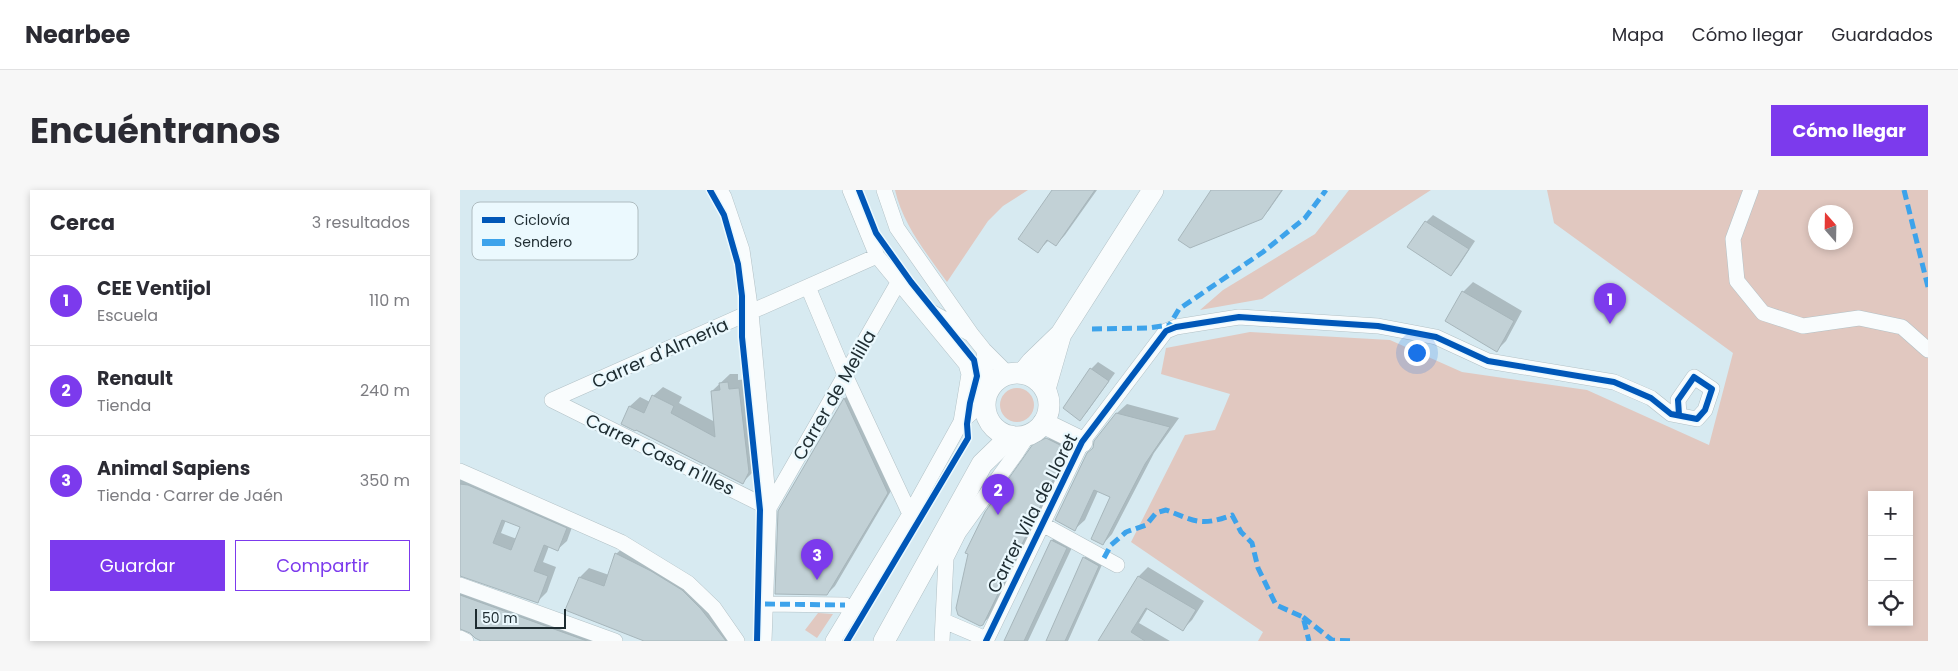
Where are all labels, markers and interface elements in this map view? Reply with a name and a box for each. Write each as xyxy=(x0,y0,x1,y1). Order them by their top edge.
text: Nearbee xyxy=(25,18,130,51)
text: Mapa xyxy=(1612,22,1664,47)
text: Cómo llegar xyxy=(1692,22,1803,47)
text: Guardados xyxy=(1831,22,1933,47)
button: Cómo llegar xyxy=(1771,105,1928,156)
text: Encuéntranos xyxy=(30,106,281,155)
legend xyxy=(472,202,638,260)
north arrow xyxy=(1808,205,1853,250)
text: Cerca xyxy=(50,208,115,237)
text: Ciclovía xyxy=(514,210,570,230)
text: 3 resultados xyxy=(312,211,410,234)
text: Sendero xyxy=(514,232,572,252)
text: CEE Ventijol xyxy=(97,275,211,302)
pin: 1 xyxy=(1594,283,1626,324)
text: 1 xyxy=(63,289,69,312)
text: 110 m xyxy=(369,289,410,312)
text: Escuela xyxy=(97,304,158,327)
street label: Carrer d'Almeria xyxy=(588,312,732,394)
street label: Carrer de Melilla xyxy=(786,325,882,465)
your location xyxy=(1404,340,1430,366)
text: Renault xyxy=(97,365,173,392)
text: 2 xyxy=(61,379,71,402)
text: 240 m xyxy=(360,379,410,402)
text: Tienda xyxy=(97,394,151,417)
street label: Carrer Casa n'Illes xyxy=(581,407,739,501)
street label: Carrer Vila de Lloret xyxy=(981,429,1083,597)
text: Animal Sapiens xyxy=(97,455,250,482)
text: 3 xyxy=(61,469,71,492)
text: 350 m xyxy=(360,469,410,492)
pin: 2 xyxy=(982,474,1014,515)
text: Tienda · Carrer de Jaén xyxy=(97,484,283,507)
map controls xyxy=(1868,491,1913,626)
button: + xyxy=(1868,491,1913,536)
button: − xyxy=(1868,536,1913,581)
pin: 3 xyxy=(801,539,833,580)
button: Guardar xyxy=(50,540,225,591)
button: Compartir xyxy=(235,540,410,591)
button: locate xyxy=(1868,581,1913,626)
scale bar xyxy=(475,606,566,629)
text: 50 m xyxy=(482,608,518,628)

